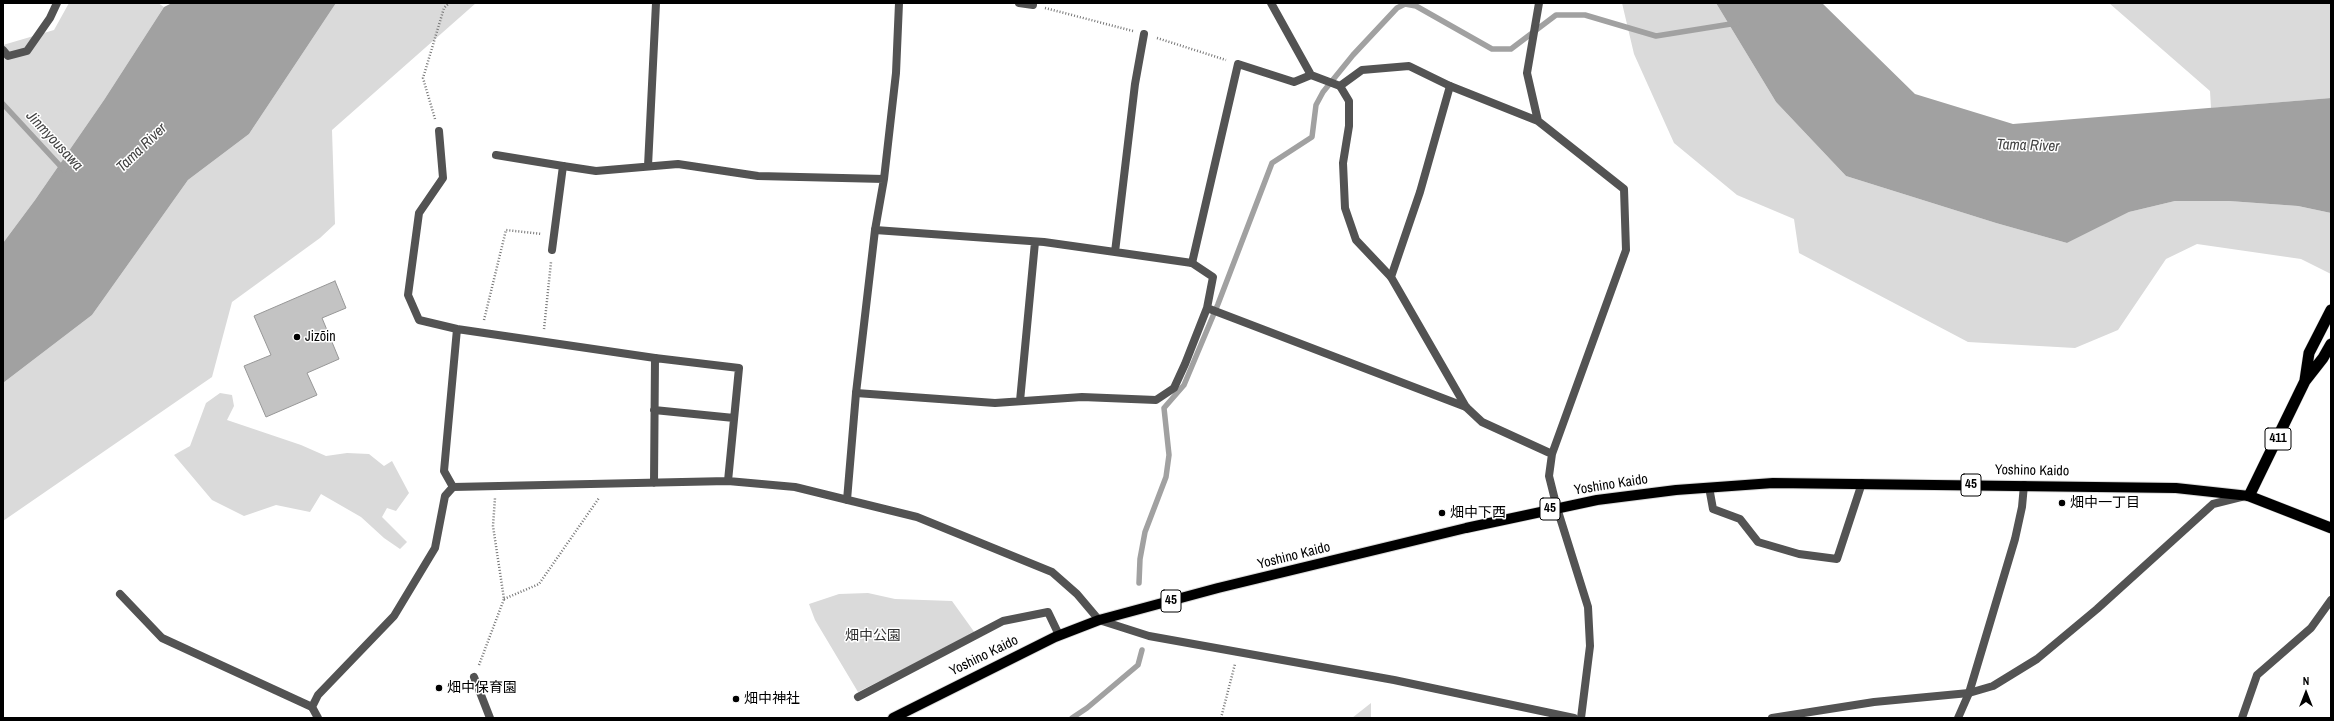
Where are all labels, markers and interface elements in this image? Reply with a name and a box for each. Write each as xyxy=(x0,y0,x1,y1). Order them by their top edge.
water label: Jinmyousawa xyxy=(22,107,86,175)
water label: Tama River xyxy=(113,120,171,176)
water label: Tama River xyxy=(1996,136,2060,156)
place label: Jizōin xyxy=(305,329,336,345)
marker: Jizōin xyxy=(292,332,302,342)
road number: 411 xyxy=(2265,428,2291,450)
street label: Yoshino Kaido xyxy=(1995,462,2069,480)
street label: Yoshino Kaido xyxy=(1573,471,1649,499)
road number: 45 xyxy=(1961,474,1981,496)
place label: 畑中一丁目 xyxy=(2070,495,2140,511)
road number: 45 xyxy=(1540,498,1560,520)
marker: 畑中一丁目 xyxy=(2057,498,2067,508)
place label: 畑中下西 xyxy=(1450,505,1506,521)
marker: 畑中下西 xyxy=(1437,508,1447,518)
street label: Yoshino Kaido xyxy=(1256,539,1332,573)
road number: 45 xyxy=(1161,590,1181,612)
park label: 畑中公園 xyxy=(845,628,901,644)
street label: Yoshino Kaido xyxy=(947,632,1021,680)
north arrow xyxy=(2286,673,2326,713)
text: N xyxy=(2303,674,2309,688)
place label: 畑中保育園 xyxy=(447,680,517,696)
marker: 畑中保育園 xyxy=(434,683,444,693)
place label: 畑中神社 xyxy=(744,691,800,707)
marker: 畑中神社 xyxy=(731,694,741,704)

